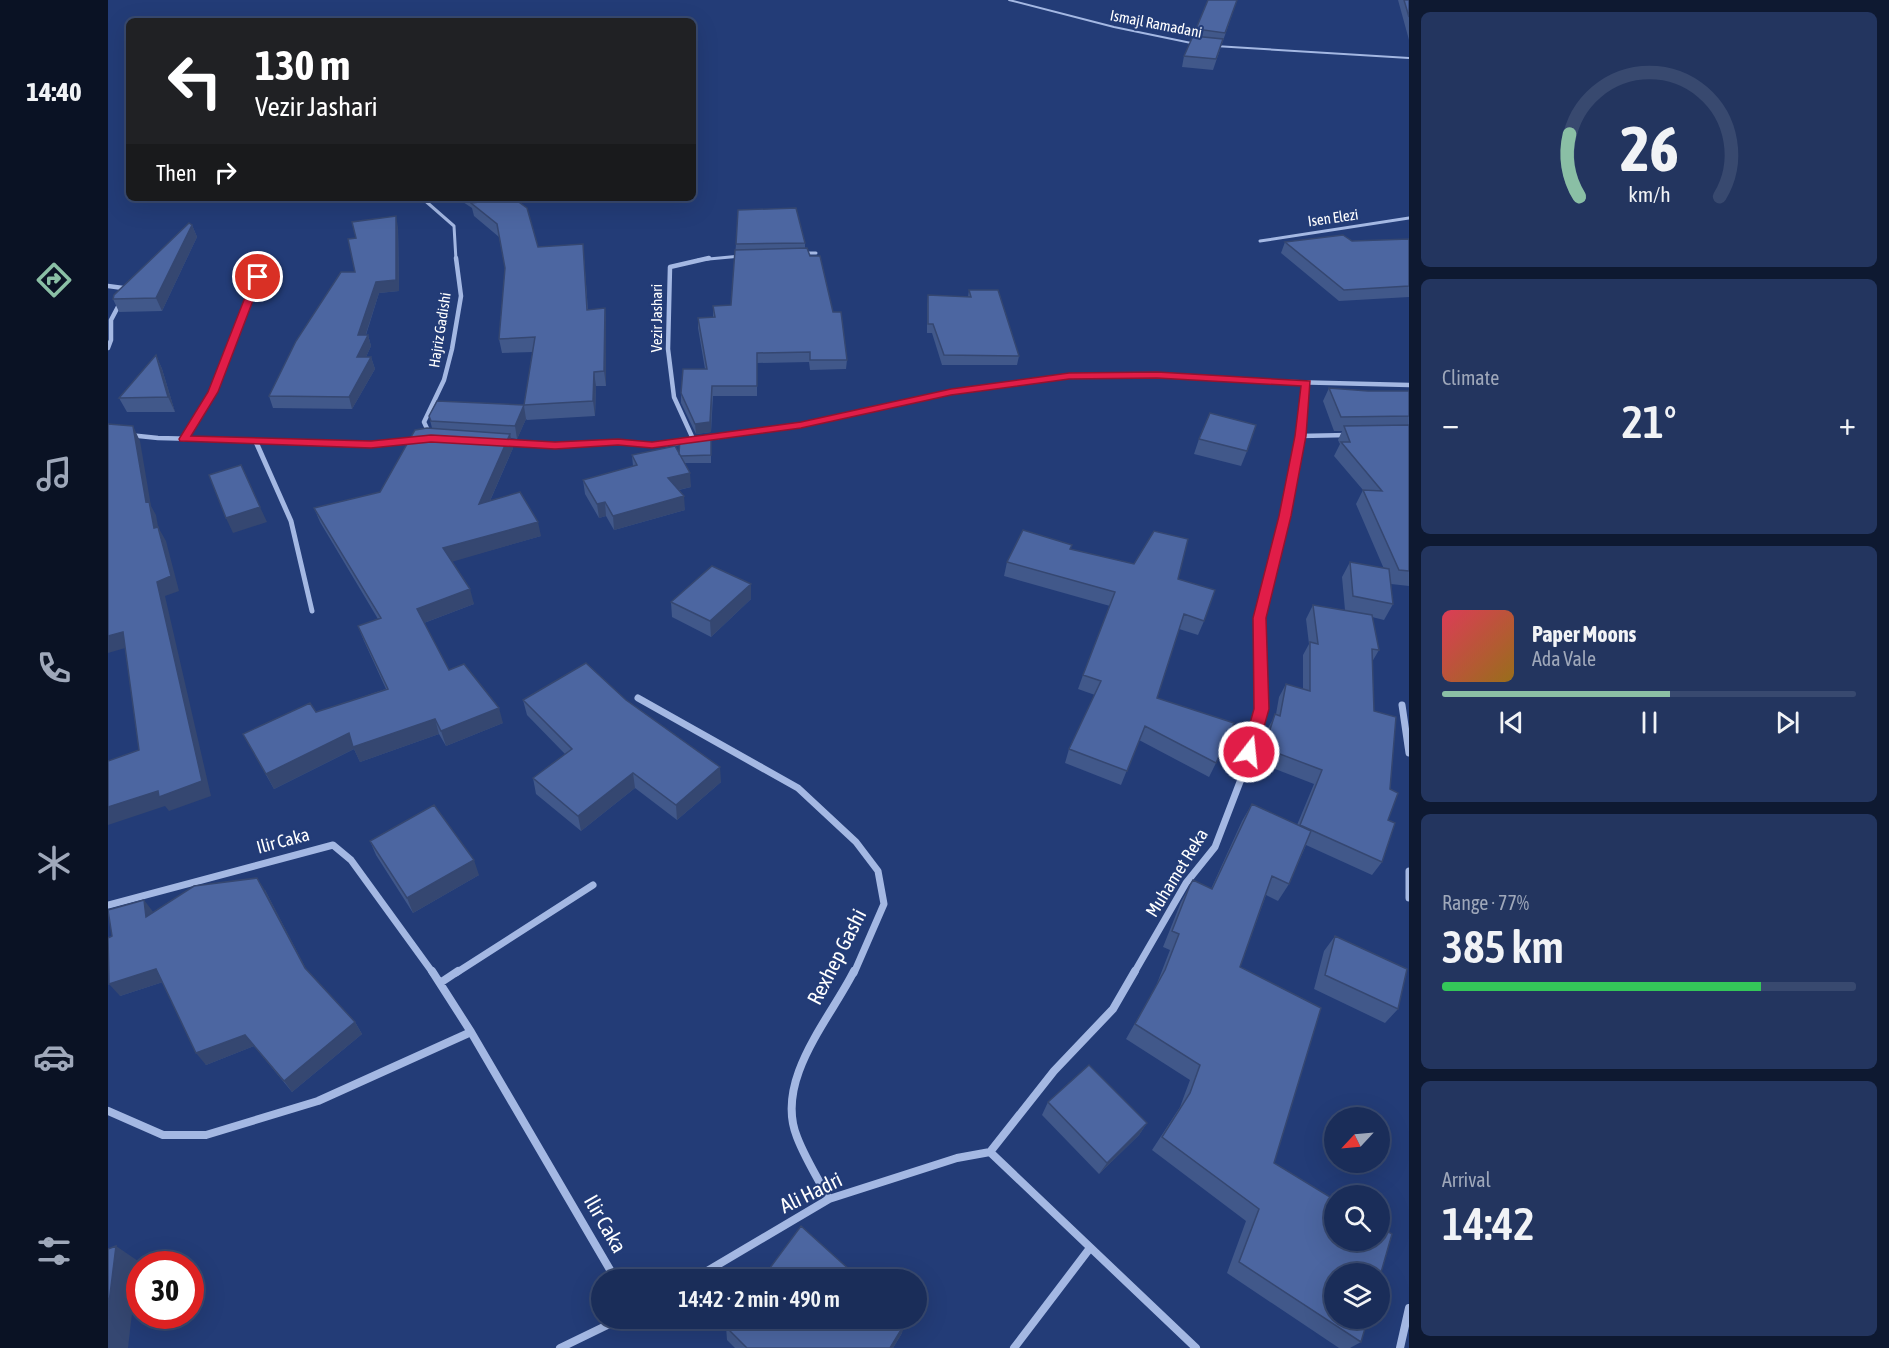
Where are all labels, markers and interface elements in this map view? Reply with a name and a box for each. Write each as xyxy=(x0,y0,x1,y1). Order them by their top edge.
street label: Ismajl Ramadani xyxy=(1109,6,1204,41)
text: 130 m xyxy=(255,41,350,89)
icon: left xyxy=(156,42,234,120)
text: 14:40 xyxy=(26,76,82,107)
text: Vezir Jashari xyxy=(255,91,378,122)
text: 26 xyxy=(1620,113,1678,184)
icon: right xyxy=(209,156,242,189)
text: Then xyxy=(156,160,197,186)
text: km/h xyxy=(1628,182,1670,207)
street label: Isen Elezi xyxy=(1306,206,1359,229)
pin xyxy=(232,251,283,302)
icon: directions xyxy=(33,259,75,301)
icon: arrive xyxy=(241,260,274,293)
street label: Vezir Jashari xyxy=(648,284,665,352)
street label: Hajriz Gadishi xyxy=(425,291,454,369)
text: Climate xyxy=(1442,366,1499,389)
text: 21° xyxy=(1622,396,1676,448)
text: − xyxy=(1442,404,1459,442)
text: + xyxy=(1839,404,1856,442)
icon: music xyxy=(33,453,75,495)
text: Paper Moons xyxy=(1532,621,1636,647)
icon: phone xyxy=(33,647,75,689)
text: Ada Vale xyxy=(1532,647,1596,670)
icon: previous xyxy=(1495,706,1528,739)
icon: pause xyxy=(1633,706,1666,739)
icon: next xyxy=(1771,706,1804,739)
position arrow xyxy=(1217,720,1281,784)
street label: Ilir Caka xyxy=(254,823,312,858)
street label: Muhamet Reka xyxy=(1141,825,1212,921)
icon: climate xyxy=(33,842,75,884)
text: Range · 77% xyxy=(1442,891,1529,914)
street label: Rexhep Gashi xyxy=(802,905,870,1008)
text: 385 km xyxy=(1442,921,1564,973)
icon: car xyxy=(33,1036,75,1078)
north arrow xyxy=(1324,1107,1390,1173)
map controls xyxy=(1324,1107,1390,1329)
street label: Ali Hadri xyxy=(775,1167,846,1217)
text: Arrival xyxy=(1442,1168,1491,1191)
button: search xyxy=(1324,1185,1390,1251)
street label: Ilir Caka xyxy=(580,1190,632,1257)
text: 14:42 xyxy=(1442,1198,1535,1250)
icon: filters xyxy=(33,1230,75,1272)
speed limit sign: 30 xyxy=(126,1251,204,1329)
button: layers xyxy=(1324,1263,1390,1329)
text: 14:42 · 2 min · 490 m xyxy=(678,1286,840,1312)

